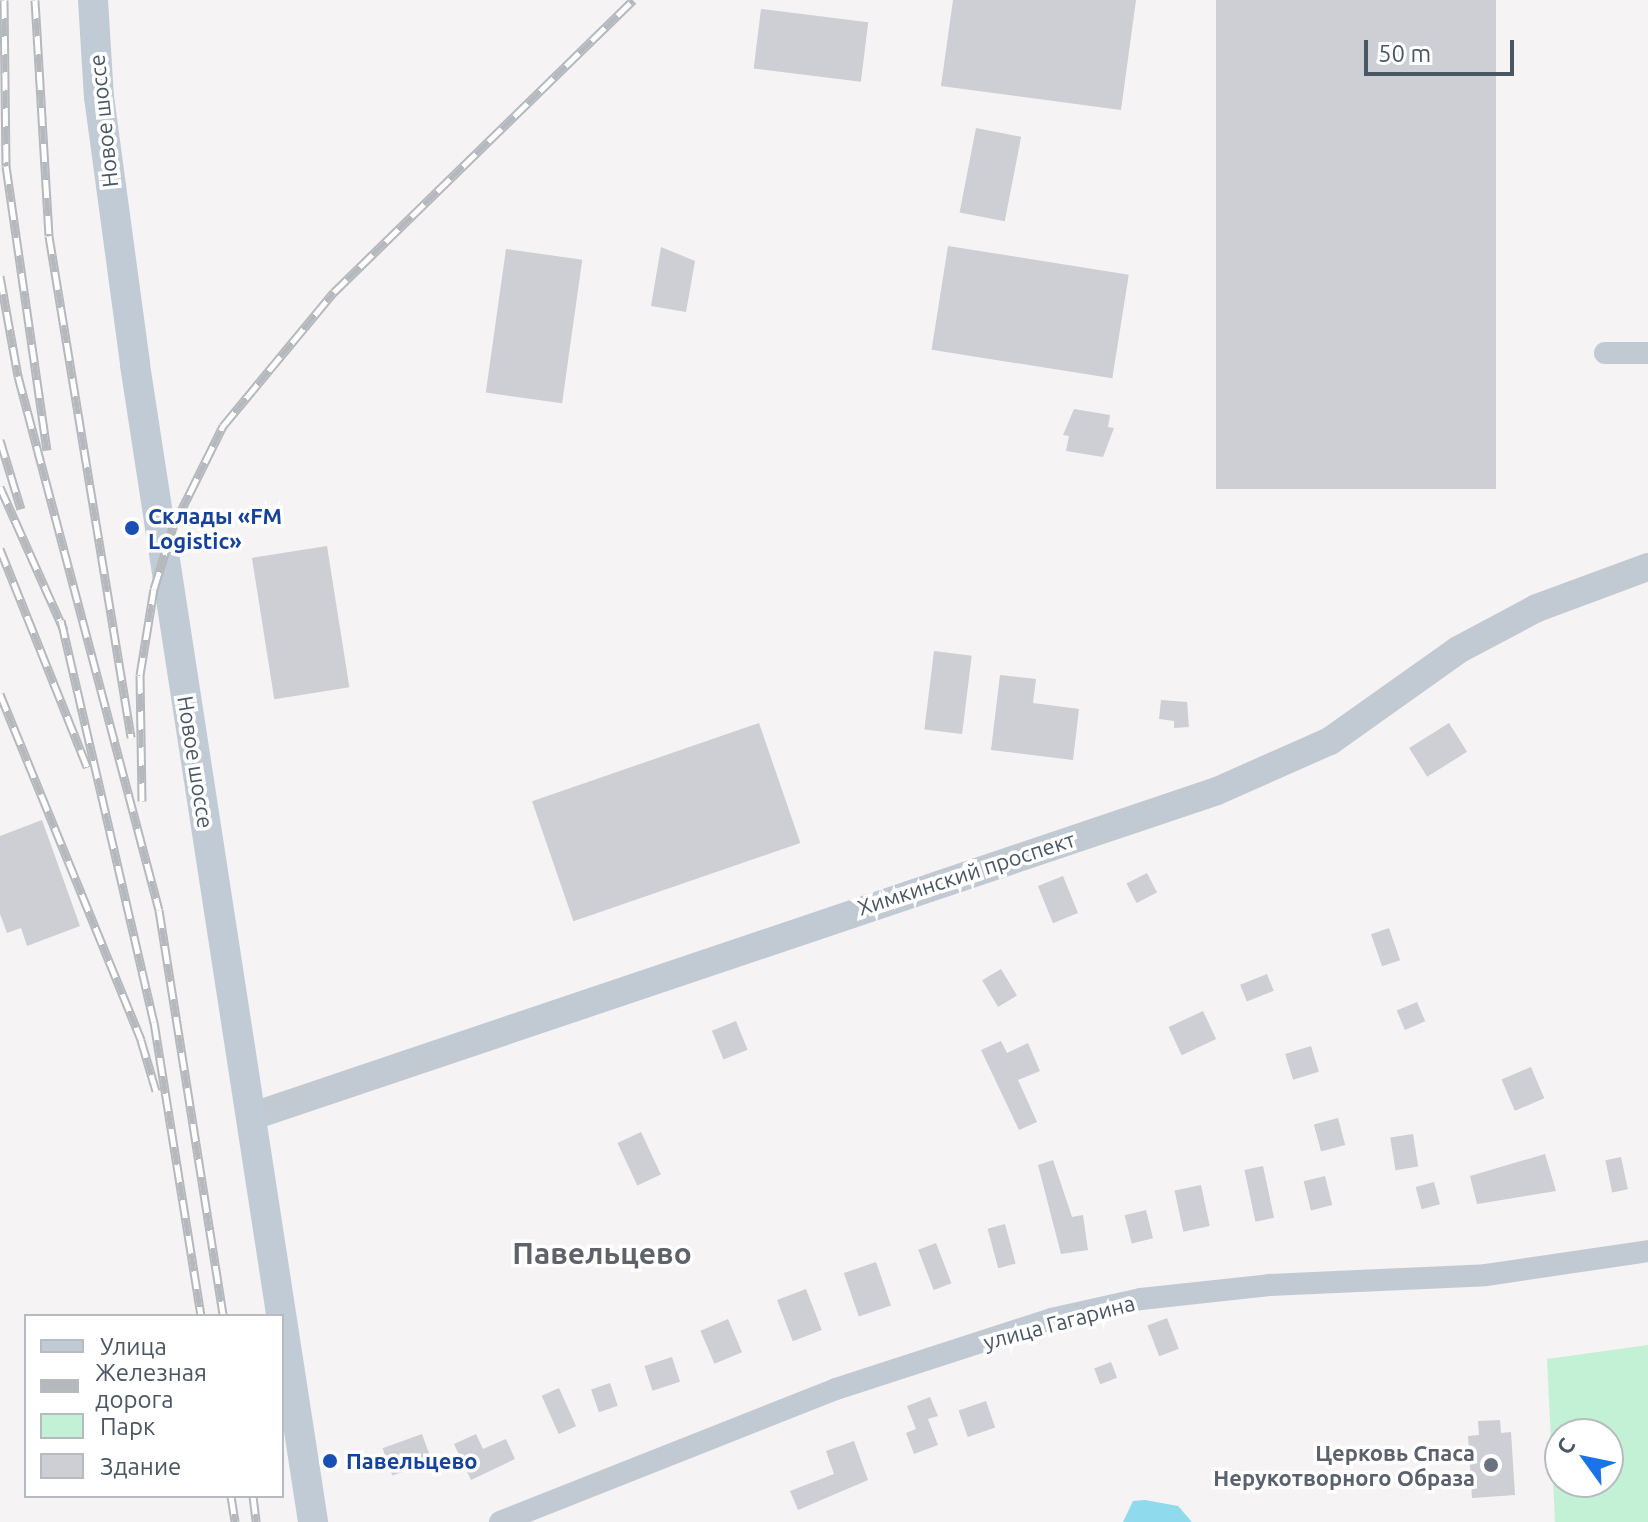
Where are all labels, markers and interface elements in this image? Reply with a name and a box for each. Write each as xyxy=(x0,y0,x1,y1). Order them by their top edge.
scale bar xyxy=(1368,24,1518,74)
text: 50 m xyxy=(1378,40,1431,67)
street label: Новое шоссе xyxy=(83,53,123,189)
place label: Склады «FM Logistic» xyxy=(148,502,282,554)
marker: Склады «FM Logistic» xyxy=(123,519,141,537)
street label: Новое шоссе xyxy=(173,694,219,830)
street label: Химкинский проспект xyxy=(854,825,1078,921)
district label: Павельцево xyxy=(512,1235,692,1271)
street label: улица Гагарина xyxy=(980,1289,1138,1355)
legend xyxy=(24,1314,284,1498)
text: Улица xyxy=(100,1333,167,1360)
text: Железная дорога xyxy=(95,1359,207,1413)
text: Парк xyxy=(100,1413,155,1440)
north arrow xyxy=(1544,1418,1624,1498)
text: С xyxy=(1551,1433,1579,1458)
place label: Церковь Спаса Нерукотворного Образа xyxy=(1213,1439,1475,1490)
place label: Павельцево xyxy=(346,1448,478,1474)
marker: Павельцево xyxy=(321,1452,339,1470)
text: Здание xyxy=(100,1453,181,1480)
marker: Церковь Спаса Нерукотворного Образа xyxy=(1482,1456,1500,1474)

